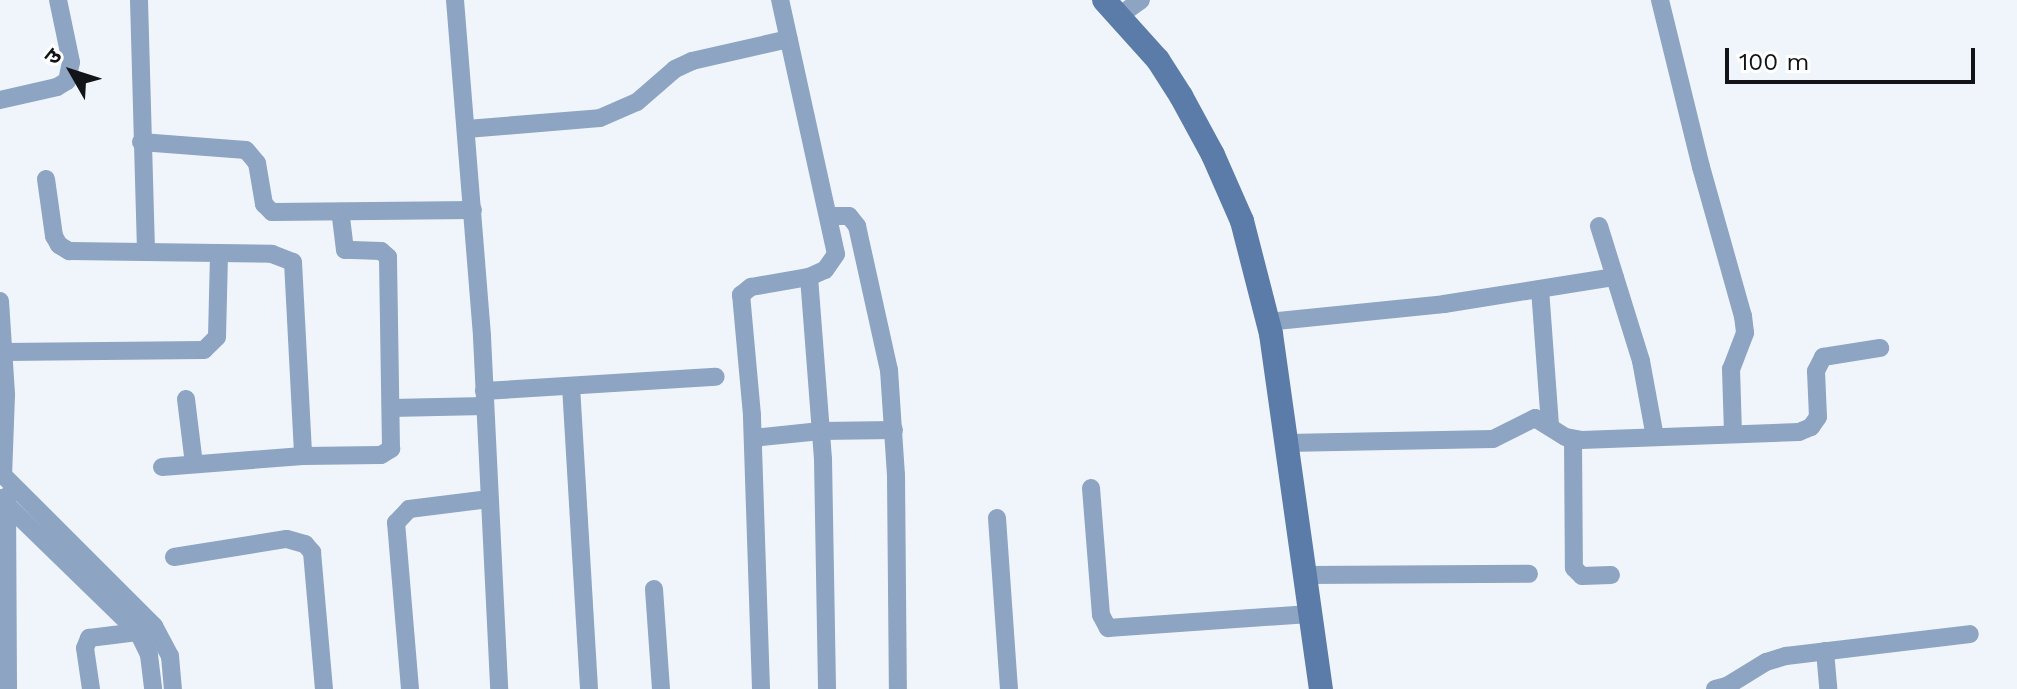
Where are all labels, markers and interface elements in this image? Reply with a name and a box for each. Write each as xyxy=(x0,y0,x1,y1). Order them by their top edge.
north arrow xyxy=(32,32,112,112)
scale bar xyxy=(1729,32,1979,82)
text: उ xyxy=(39,44,67,69)
text: 100 m xyxy=(1739,48,1809,76)

